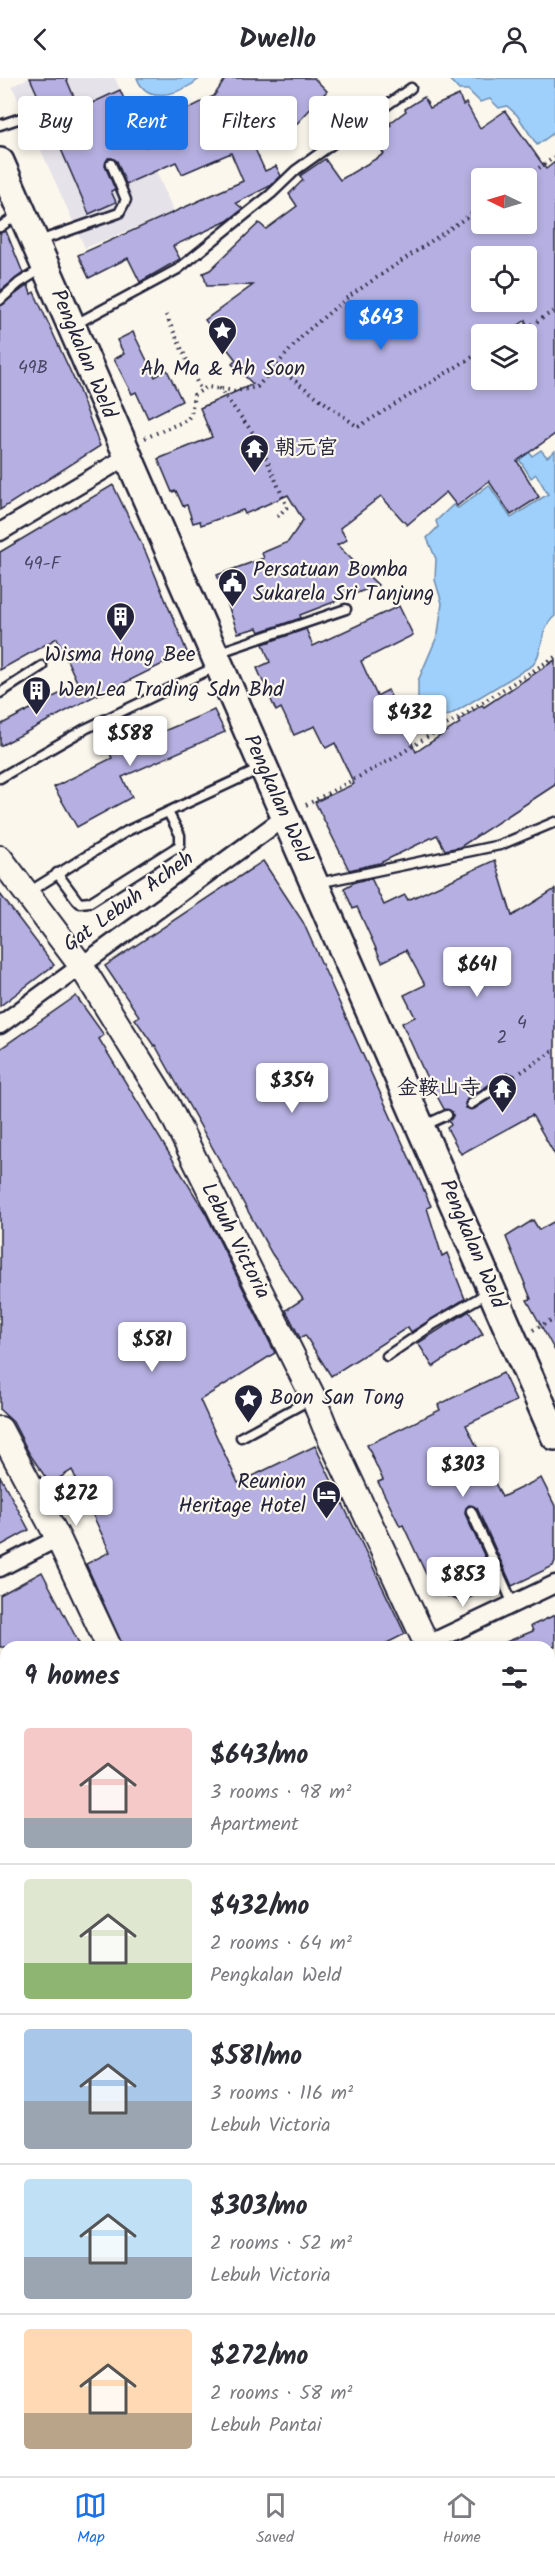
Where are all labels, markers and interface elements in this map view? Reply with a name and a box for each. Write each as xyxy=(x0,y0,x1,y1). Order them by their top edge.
text: Dwello xyxy=(239,18,316,61)
icon: back xyxy=(24,23,57,56)
icon: person xyxy=(498,23,531,56)
chip: Buy xyxy=(18,96,93,150)
chip: Rent xyxy=(105,96,188,150)
chip: Filters xyxy=(200,96,297,150)
chip: New xyxy=(309,96,389,150)
north arrow xyxy=(471,168,537,234)
map controls xyxy=(471,168,537,390)
button: locate xyxy=(471,246,537,312)
street label: Pengkalan Weld xyxy=(41,284,125,424)
pin: $643 xyxy=(345,300,417,351)
text: $643 xyxy=(359,303,403,335)
place icon: Ah Ma & Ah Soon xyxy=(207,314,239,356)
button: layers xyxy=(471,324,537,390)
place label: Ah Ma & Ah Soon xyxy=(141,353,305,386)
house number: 49B xyxy=(18,354,48,383)
temple icon: 朝元宫 xyxy=(238,432,270,474)
place label: 朝元宫 xyxy=(275,432,338,465)
house number: 49-F xyxy=(24,550,62,579)
place label: Persatuan Bomba Sukarela Sri Tanjung xyxy=(253,554,434,611)
public building icon: Persatuan Bomba Sukarela Sri Tanjung xyxy=(216,566,248,608)
building icon: Wisma Hong Bee xyxy=(104,600,136,642)
place label: Wisma Hong Bee xyxy=(45,639,196,672)
building icon: WenLea Trading Sdn Bhd xyxy=(21,674,53,716)
place label: WenLea Trading Sdn Bhd xyxy=(58,674,284,707)
pin: $432 xyxy=(374,695,446,746)
text: $432 xyxy=(387,698,433,730)
pin: $588 xyxy=(94,716,166,767)
text: $588 xyxy=(107,719,153,751)
street label: Pengkalan Weld xyxy=(234,729,320,869)
street label: Gat Lebuh Acheh xyxy=(57,843,201,961)
pin: $641 xyxy=(441,947,513,998)
text: $641 xyxy=(457,950,497,982)
house number: 4 xyxy=(517,1009,527,1038)
house number: 2 xyxy=(497,1024,507,1053)
pin: $354 xyxy=(256,1063,328,1114)
text: $354 xyxy=(270,1066,314,1098)
place label: 金鞍山寺 xyxy=(397,1072,481,1105)
temple icon: 金鞍山寺 xyxy=(486,1072,518,1114)
street label: Pengkalan Weld xyxy=(430,1174,514,1314)
street label: Lebuh Victoria xyxy=(192,1177,278,1305)
pin: $581 xyxy=(116,1322,188,1373)
text: $581 xyxy=(132,1325,172,1357)
place icon: Boon San Tong xyxy=(233,1382,265,1424)
place label: Boon San Tong xyxy=(270,1382,405,1415)
pin: $303 xyxy=(427,1447,499,1498)
text: $303 xyxy=(441,1450,485,1482)
place label: Reunion Heritage Hotel xyxy=(178,1466,306,1523)
pin: $272 xyxy=(40,1476,112,1527)
hotel icon: Reunion Heritage Hotel xyxy=(311,1478,343,1520)
text: $272 xyxy=(54,1479,98,1511)
pin: $853 xyxy=(427,1557,499,1608)
text: $853 xyxy=(441,1560,485,1592)
text: 9 homes xyxy=(24,1656,120,1698)
icon: filters xyxy=(498,1661,531,1694)
text: $643/mo xyxy=(210,1735,308,1777)
icon: home xyxy=(72,1752,144,1824)
text: 3 rooms · 98 m² xyxy=(210,1777,351,1809)
text: Apartment xyxy=(210,1809,299,1841)
text: $432/mo xyxy=(210,1886,309,1928)
icon: home xyxy=(72,1903,144,1975)
text: 2 rooms · 64 m² xyxy=(210,1928,352,1960)
text: Pengkalan Weld xyxy=(210,1960,341,1992)
text: $581/mo xyxy=(210,2036,302,2078)
icon: home xyxy=(72,2053,144,2125)
text: 3 rooms · 116 m² xyxy=(210,2078,353,2110)
text: Lebuh Victoria xyxy=(210,2110,331,2142)
text: $303/mo xyxy=(210,2186,308,2228)
icon: home xyxy=(72,2203,144,2275)
text: 2 rooms · 52 m² xyxy=(210,2228,352,2260)
text: Lebuh Victoria xyxy=(210,2260,331,2292)
text: $272/mo xyxy=(210,2336,308,2378)
icon: home xyxy=(72,2353,144,2425)
text: 2 rooms · 58 m² xyxy=(210,2378,352,2410)
text: Lebuh Pantai xyxy=(210,2410,322,2442)
tab: Map xyxy=(74,2489,107,2550)
tab: Saved xyxy=(256,2489,294,2550)
tab: Home xyxy=(443,2489,481,2550)

